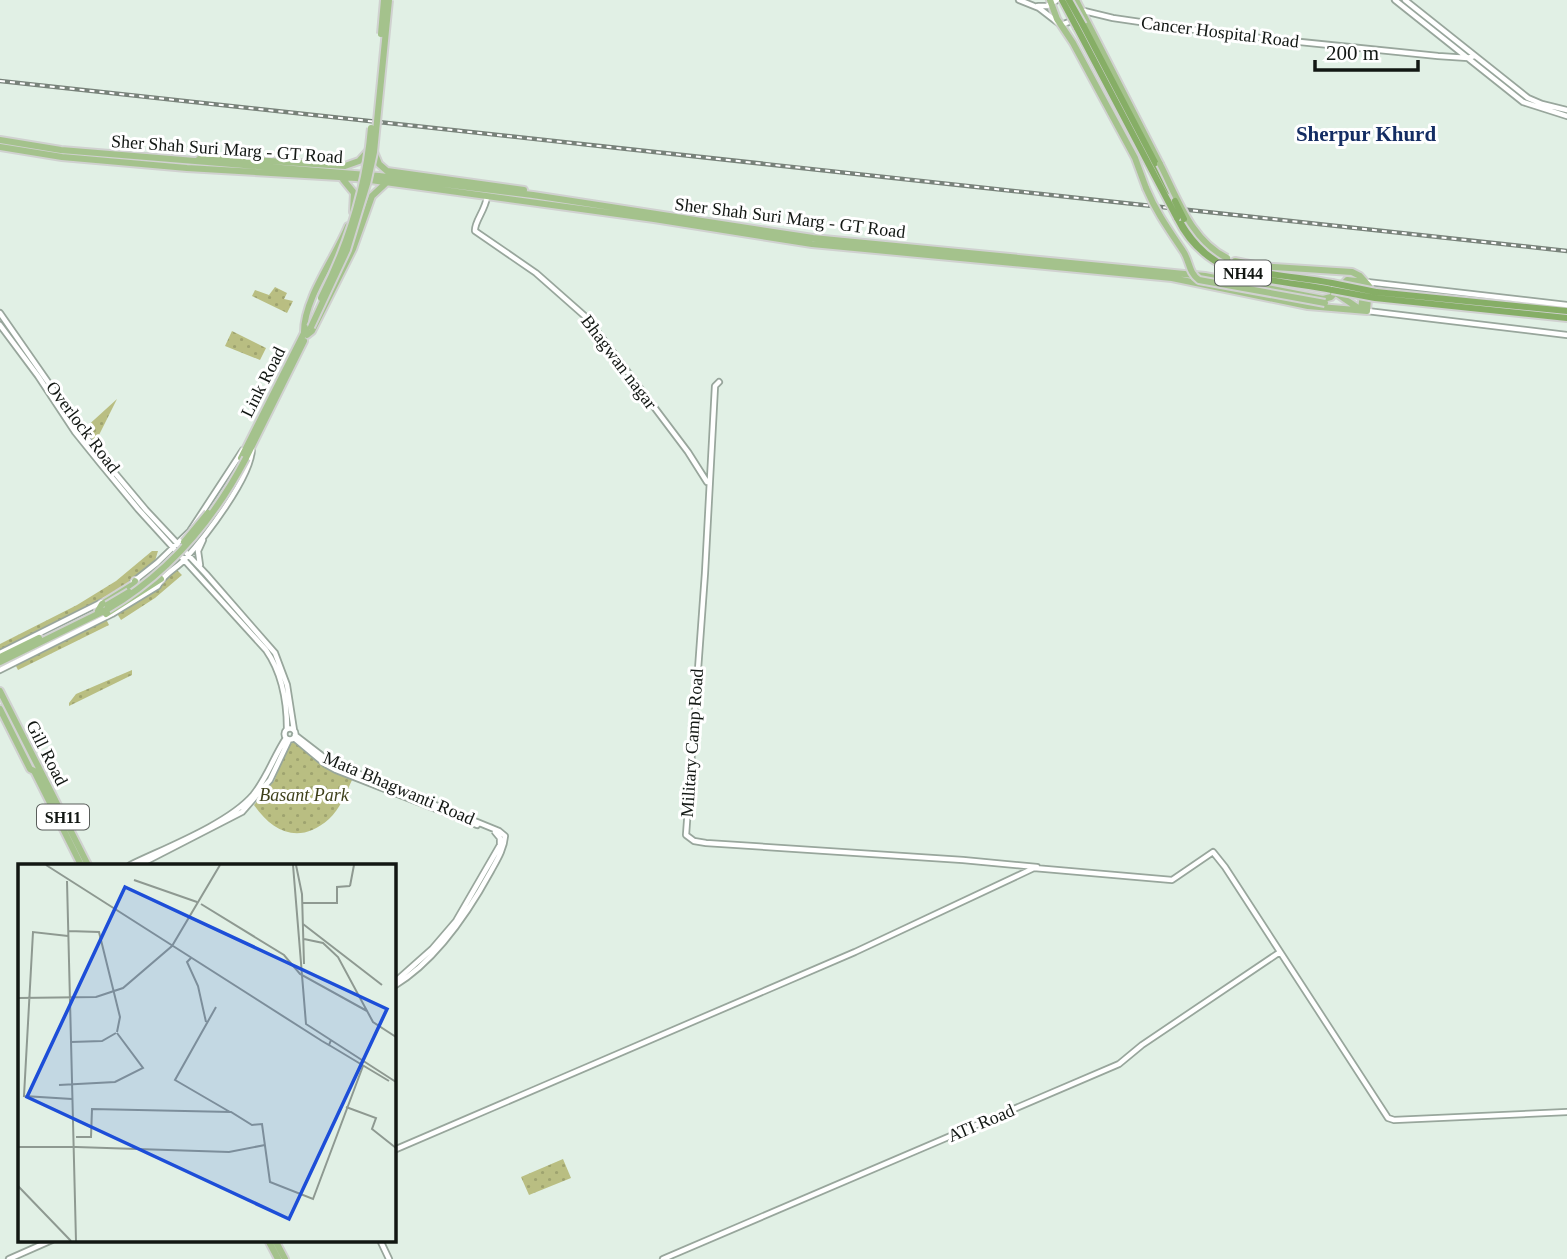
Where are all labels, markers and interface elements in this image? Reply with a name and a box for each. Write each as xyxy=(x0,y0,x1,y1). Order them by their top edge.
street label: Cancer Hospital Road xyxy=(1140,12,1300,52)
scale bar xyxy=(1315,28,1418,72)
text: 200 m xyxy=(1326,41,1379,65)
district label: Sherpur Khurd xyxy=(1296,122,1436,146)
street label: Sher Shah Suri Marg - GT Road xyxy=(110,131,344,167)
street label: Sher Shah Suri Marg - GT Road xyxy=(673,194,907,242)
road number: NH44 xyxy=(1215,260,1271,286)
street label: Bhagwan nagar xyxy=(577,311,661,413)
street label: Link Road xyxy=(237,343,289,421)
street label: Overlock Road xyxy=(42,377,124,477)
street label: Military Camp Road xyxy=(677,668,707,818)
street label: Gill Road xyxy=(22,717,72,789)
street label: Mata Bhagwanti Road xyxy=(321,747,477,829)
park label: Basant Park xyxy=(259,785,350,805)
road number: SH11 xyxy=(37,804,89,830)
inset map xyxy=(18,864,396,1242)
street label: ATI Road xyxy=(945,1100,1017,1146)

